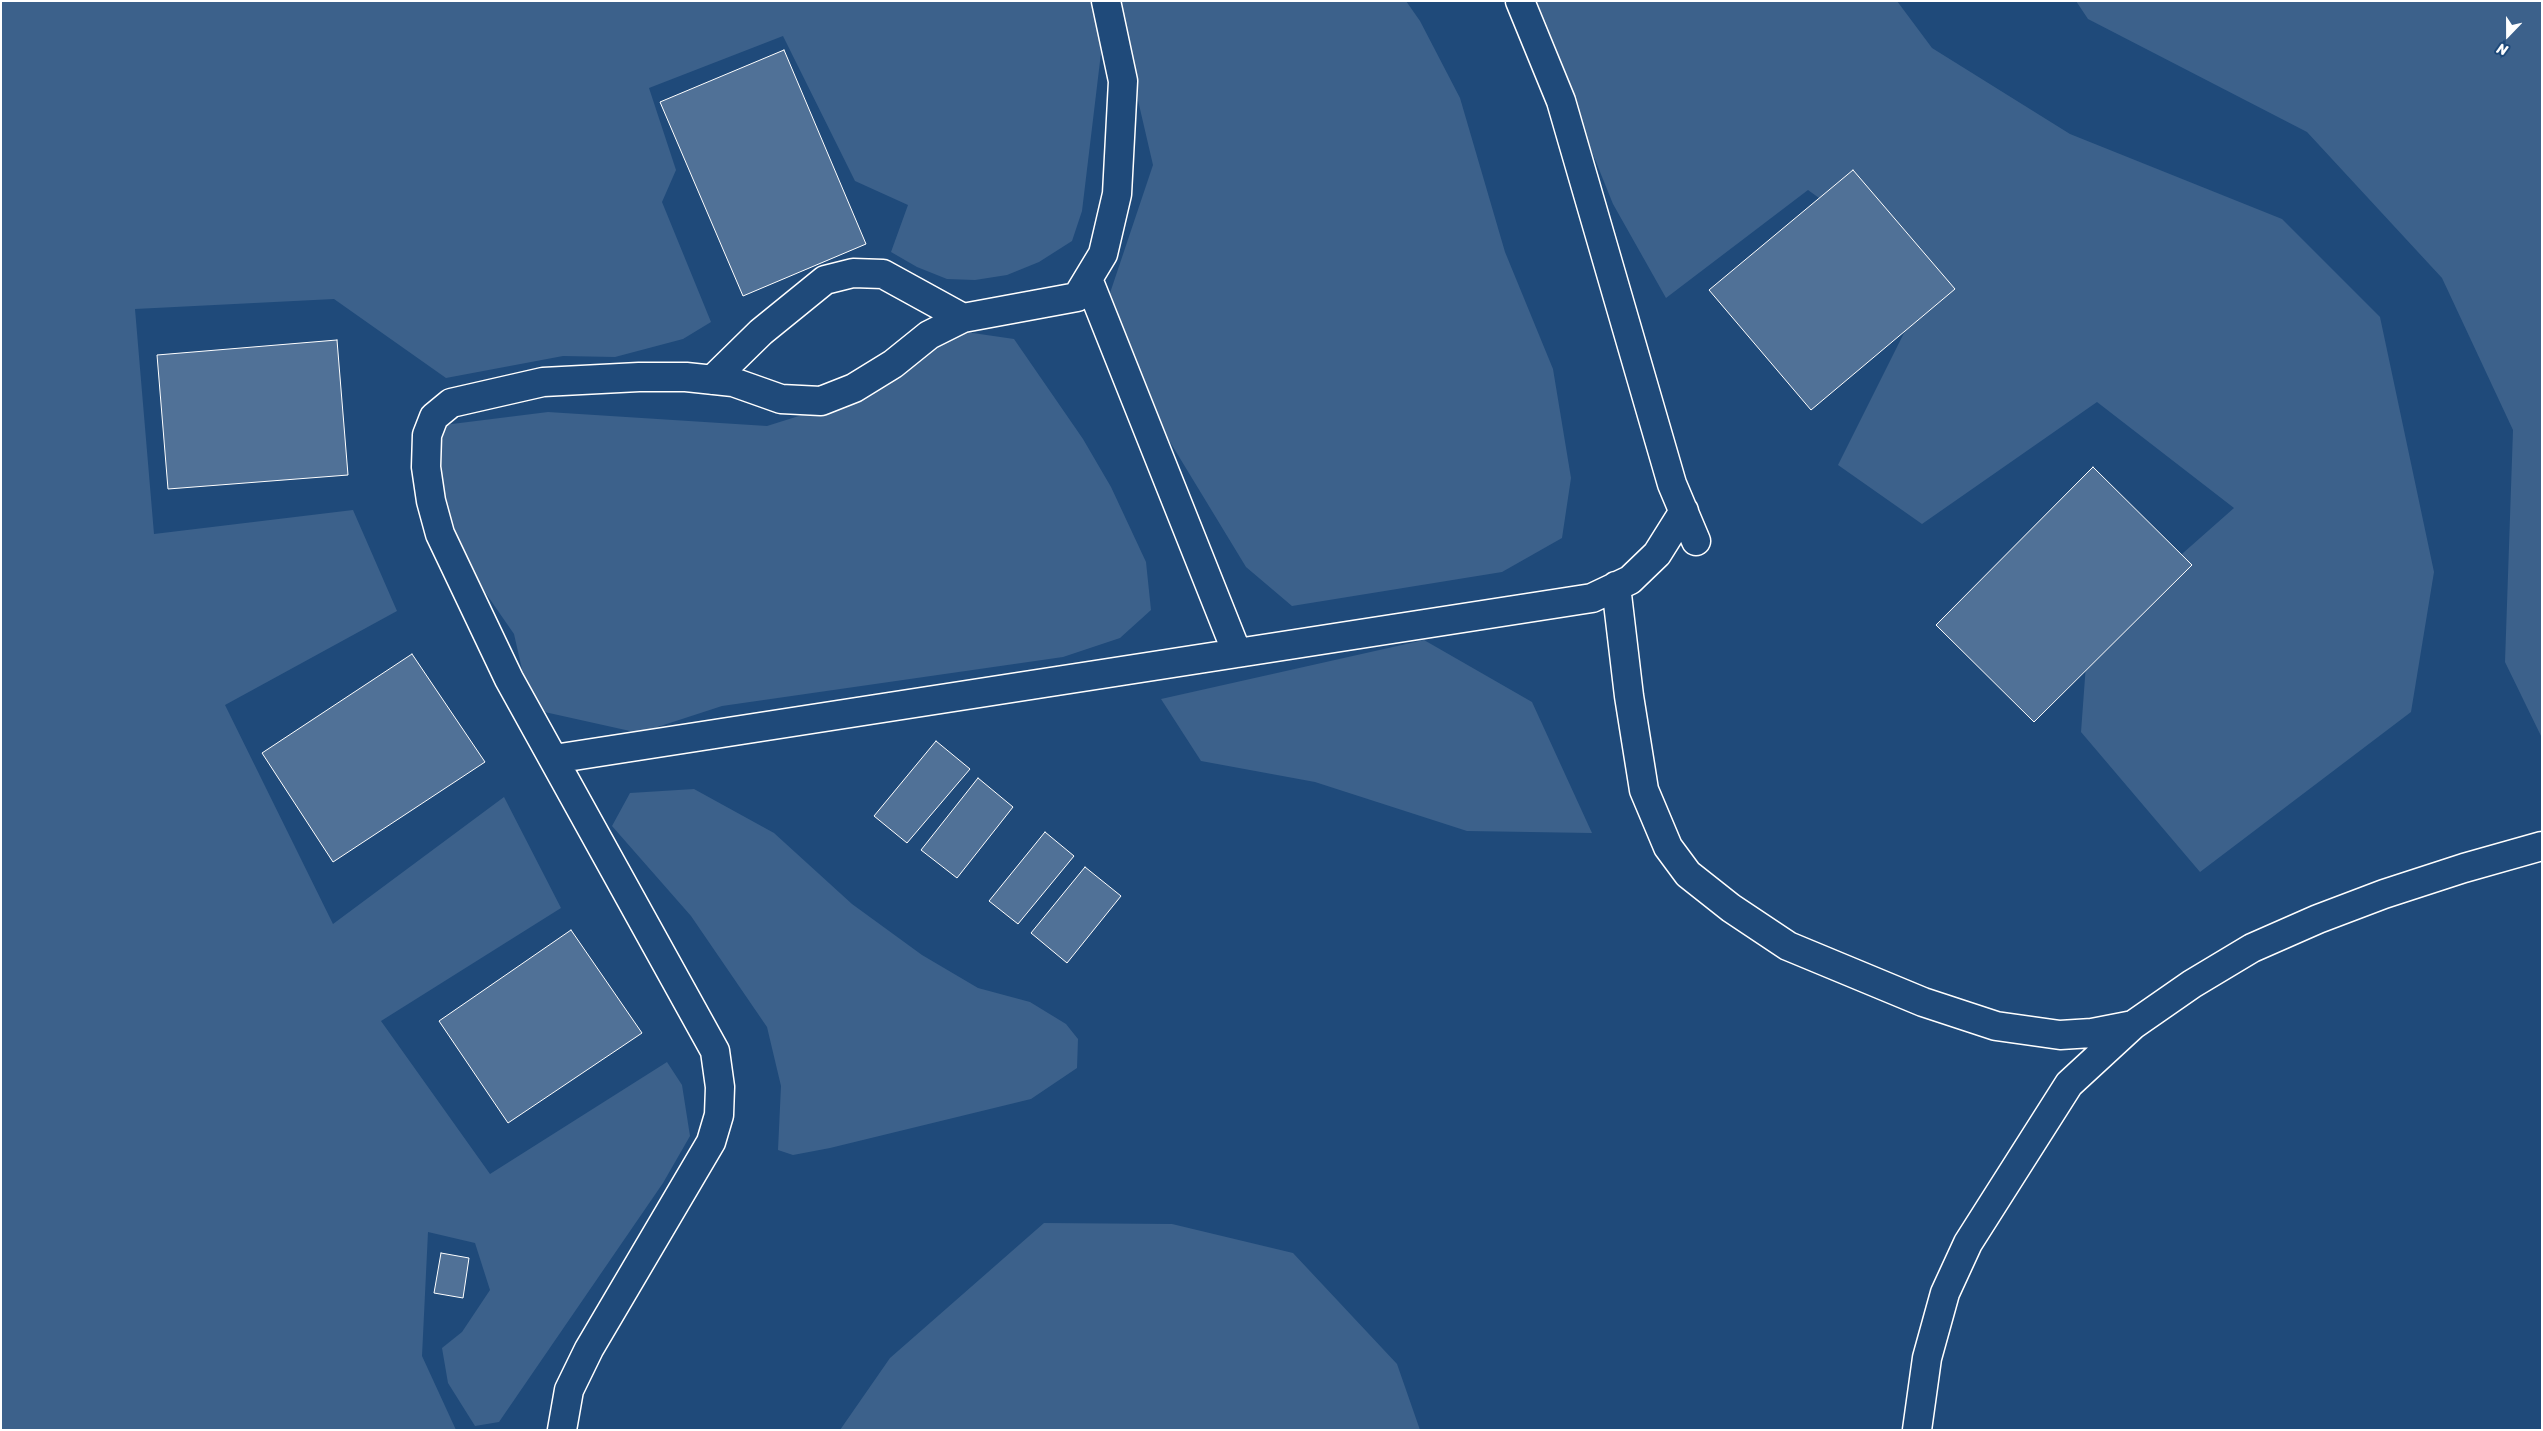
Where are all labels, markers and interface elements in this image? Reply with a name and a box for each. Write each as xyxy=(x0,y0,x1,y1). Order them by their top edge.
north arrow xyxy=(2483,10,2533,60)
text: N xyxy=(2493,36,2511,63)

